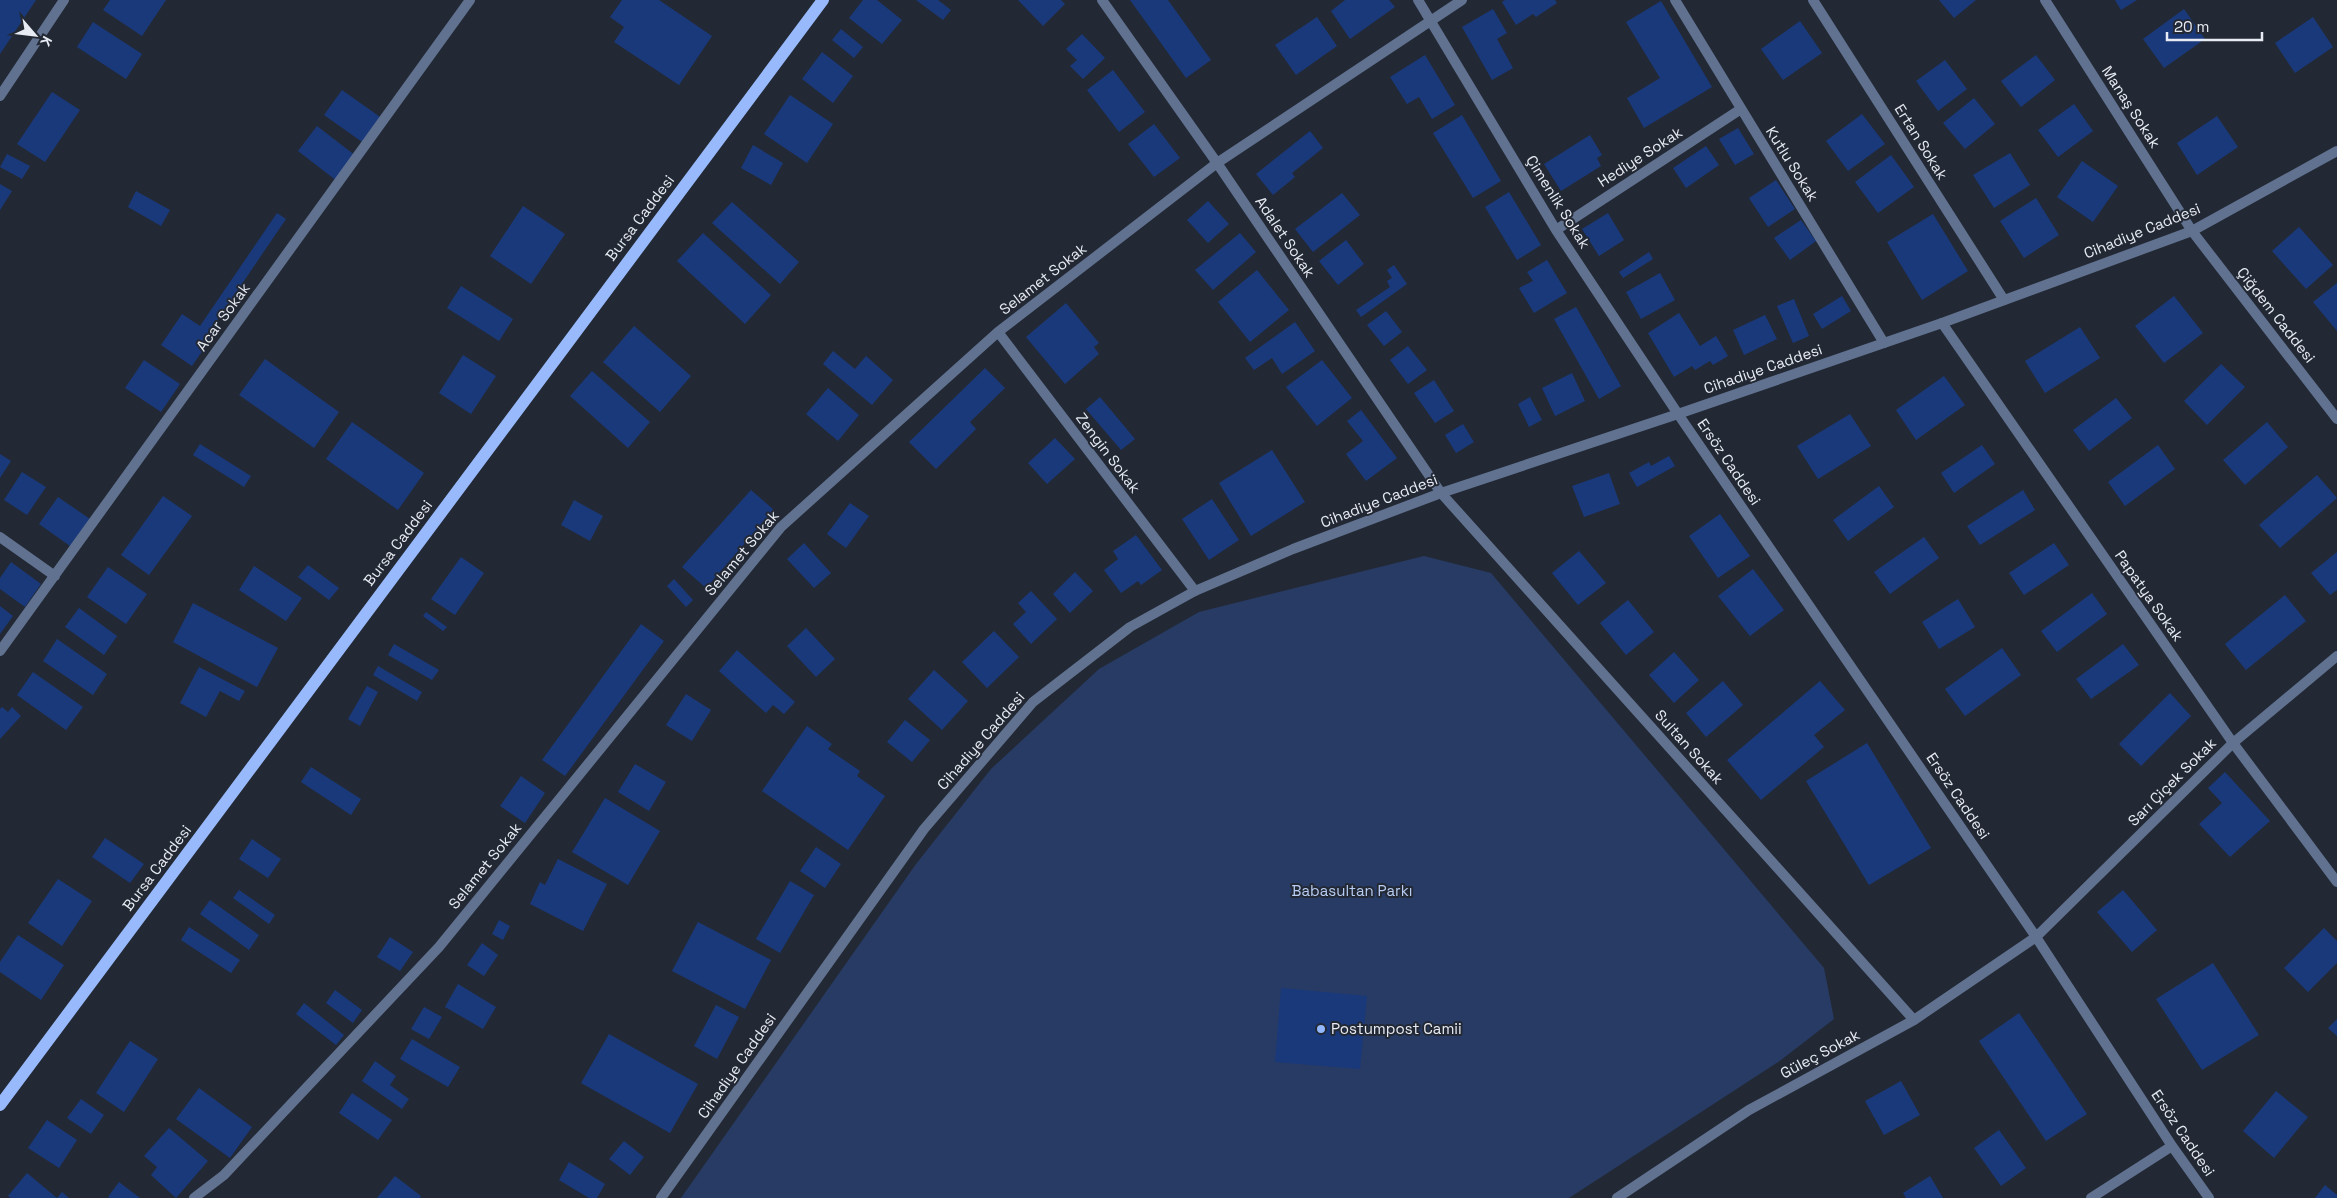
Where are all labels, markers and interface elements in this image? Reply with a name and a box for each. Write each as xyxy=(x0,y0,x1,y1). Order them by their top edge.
north arrow xyxy=(10,10,60,60)
scale bar xyxy=(2167,10,2262,42)
text: 20 m xyxy=(2174,17,2209,36)
text: K xyxy=(36,33,56,49)
street label: Manaş Sokak xyxy=(2098,62,2165,151)
street label: Ertan Sokak xyxy=(1891,100,1952,183)
street label: Hediye Sokak xyxy=(1594,122,1686,191)
street label: Kutlu Sokak xyxy=(1762,123,1823,205)
street label: Çimenlik Sokak xyxy=(1522,151,1595,252)
street label: Bursa Caddesi xyxy=(601,171,678,264)
street label: Adalet Sokak xyxy=(1251,193,1320,281)
street label: Cihadiye Caddesi xyxy=(2081,198,2203,263)
street label: Selamet Sokak xyxy=(995,239,1090,319)
street label: Çiğdem Caddesi xyxy=(2233,263,2320,366)
street label: Acar Sokak xyxy=(192,279,254,354)
street label: Cihadiye Caddesi xyxy=(1701,339,1825,398)
street label: Zengin Sokak xyxy=(1072,409,1145,497)
street label: Ersöz Caddesi xyxy=(1693,415,1765,509)
street label: Cihadiye Caddesi xyxy=(1318,469,1440,532)
street label: Bursa Caddesi xyxy=(359,496,436,589)
street label: Selamet Sokak xyxy=(700,506,783,599)
street label: Papatya Sokak xyxy=(2111,546,2188,645)
street label: Cihadiye Caddesi xyxy=(933,688,1028,794)
street label: Sultan Sokak xyxy=(1651,706,1728,788)
street label: Sarı Çiçek Sokak xyxy=(2124,734,2220,830)
street label: Ersöz Caddesi xyxy=(1922,749,1994,843)
street label: Selamet Sokak xyxy=(444,819,525,913)
street label: Bursa Caddesi xyxy=(118,821,195,914)
park label: Babasultan Parkı xyxy=(1292,881,1412,900)
street label: Cihadiye Caddesi xyxy=(693,1009,780,1122)
place label: Postumpost Camii xyxy=(1331,1019,1462,1038)
marker: Postumpost Camii xyxy=(1315,1023,1327,1035)
street label: Güleç Sokak xyxy=(1777,1025,1863,1082)
street label: Ersöz Caddesi xyxy=(2147,1086,2219,1180)

